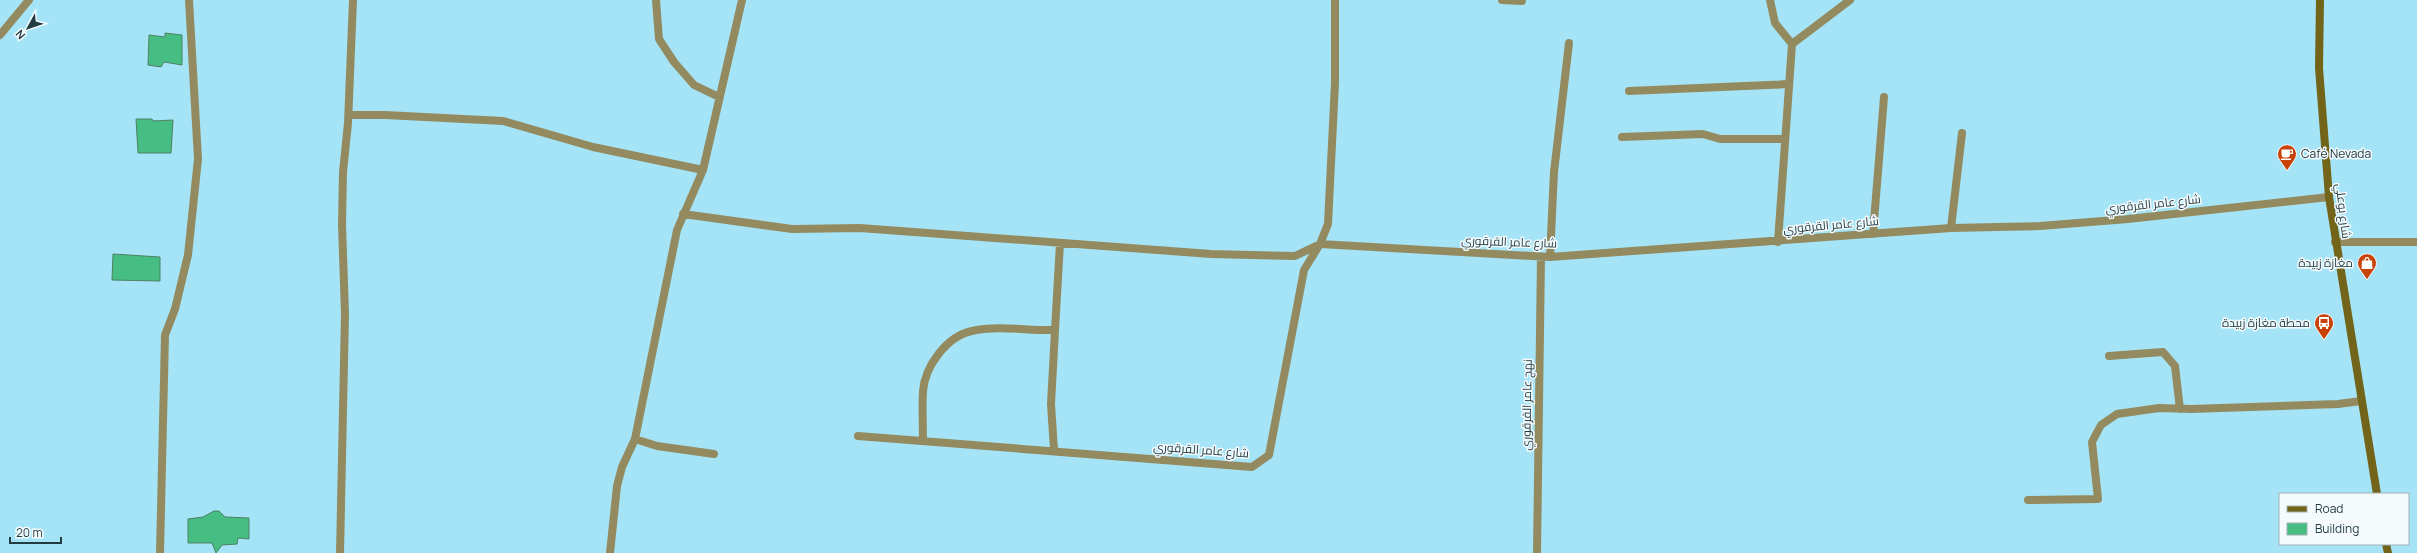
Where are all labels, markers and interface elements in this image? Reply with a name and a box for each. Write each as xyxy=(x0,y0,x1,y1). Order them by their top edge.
north arrow xyxy=(8,8,48,48)
text: N xyxy=(12,27,28,43)
cafe icon: Café Nevada xyxy=(2276,143,2298,171)
place label: Café Nevada xyxy=(2301,145,2371,162)
street label: شارع بوعلي xyxy=(2330,182,2355,240)
street label: شارع عامر القرقوري xyxy=(2104,190,2202,219)
street label: شارع عامر القرقوري xyxy=(1782,212,1880,239)
street label: شارع عامر القرقوري xyxy=(1461,231,1557,254)
shop icon: مغازة زبيدة xyxy=(2356,252,2378,280)
place label: مغازة زبيدة xyxy=(2298,254,2353,271)
bus stop icon: محطة مغازة زبيدة xyxy=(2313,312,2335,340)
place label: محطة مغازة زبيدة xyxy=(2222,314,2310,331)
street label: نهج عامر القرقوري xyxy=(1517,359,1538,451)
street label: شارع عامر القرقوري xyxy=(1152,438,1250,463)
legend xyxy=(2279,493,2409,545)
text: Road xyxy=(2315,500,2343,517)
scale bar xyxy=(10,519,61,545)
text: Building xyxy=(2315,520,2359,537)
text: 20 m xyxy=(16,524,43,541)

